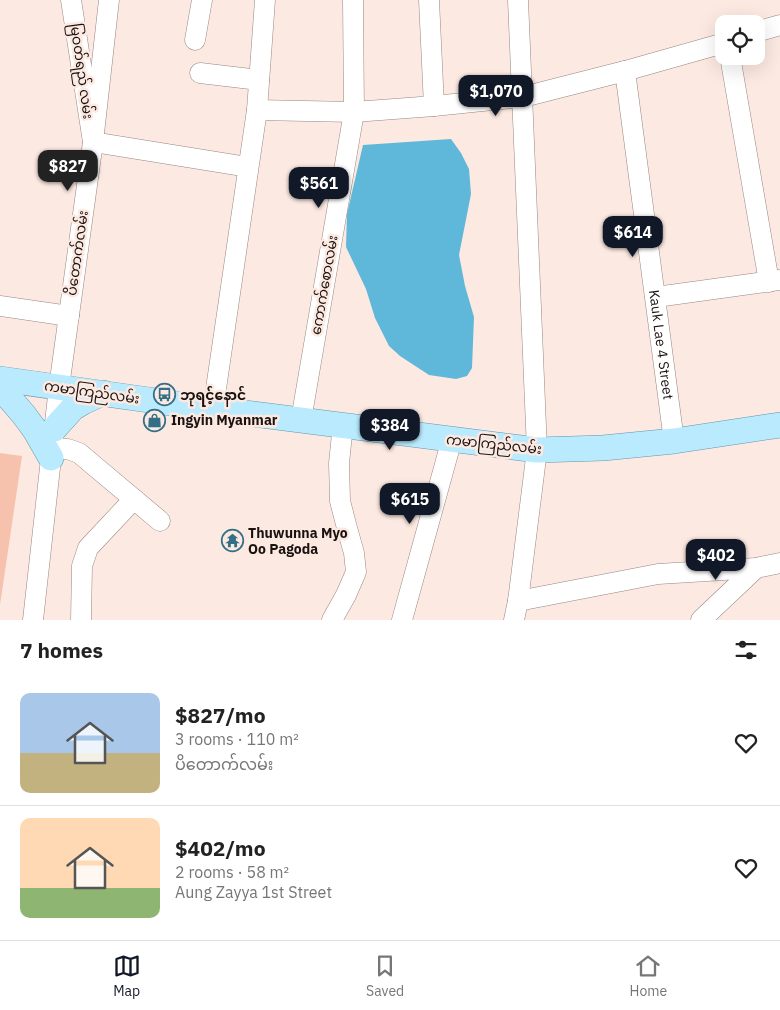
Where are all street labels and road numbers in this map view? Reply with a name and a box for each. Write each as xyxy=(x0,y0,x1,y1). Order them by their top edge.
street label: မြဝတ်ရည် လမ်း xyxy=(63,22,99,120)
street label: ပိတောက်လမ်း xyxy=(61,209,92,297)
street label: ကောက်စောလမ်း xyxy=(305,234,342,336)
street label: Kauk Lae 4 Street xyxy=(645,289,677,401)
street label: ကမာကြည်လမ်း xyxy=(43,375,141,411)
street label: ကမာကြည်လမ်း xyxy=(445,429,543,461)

